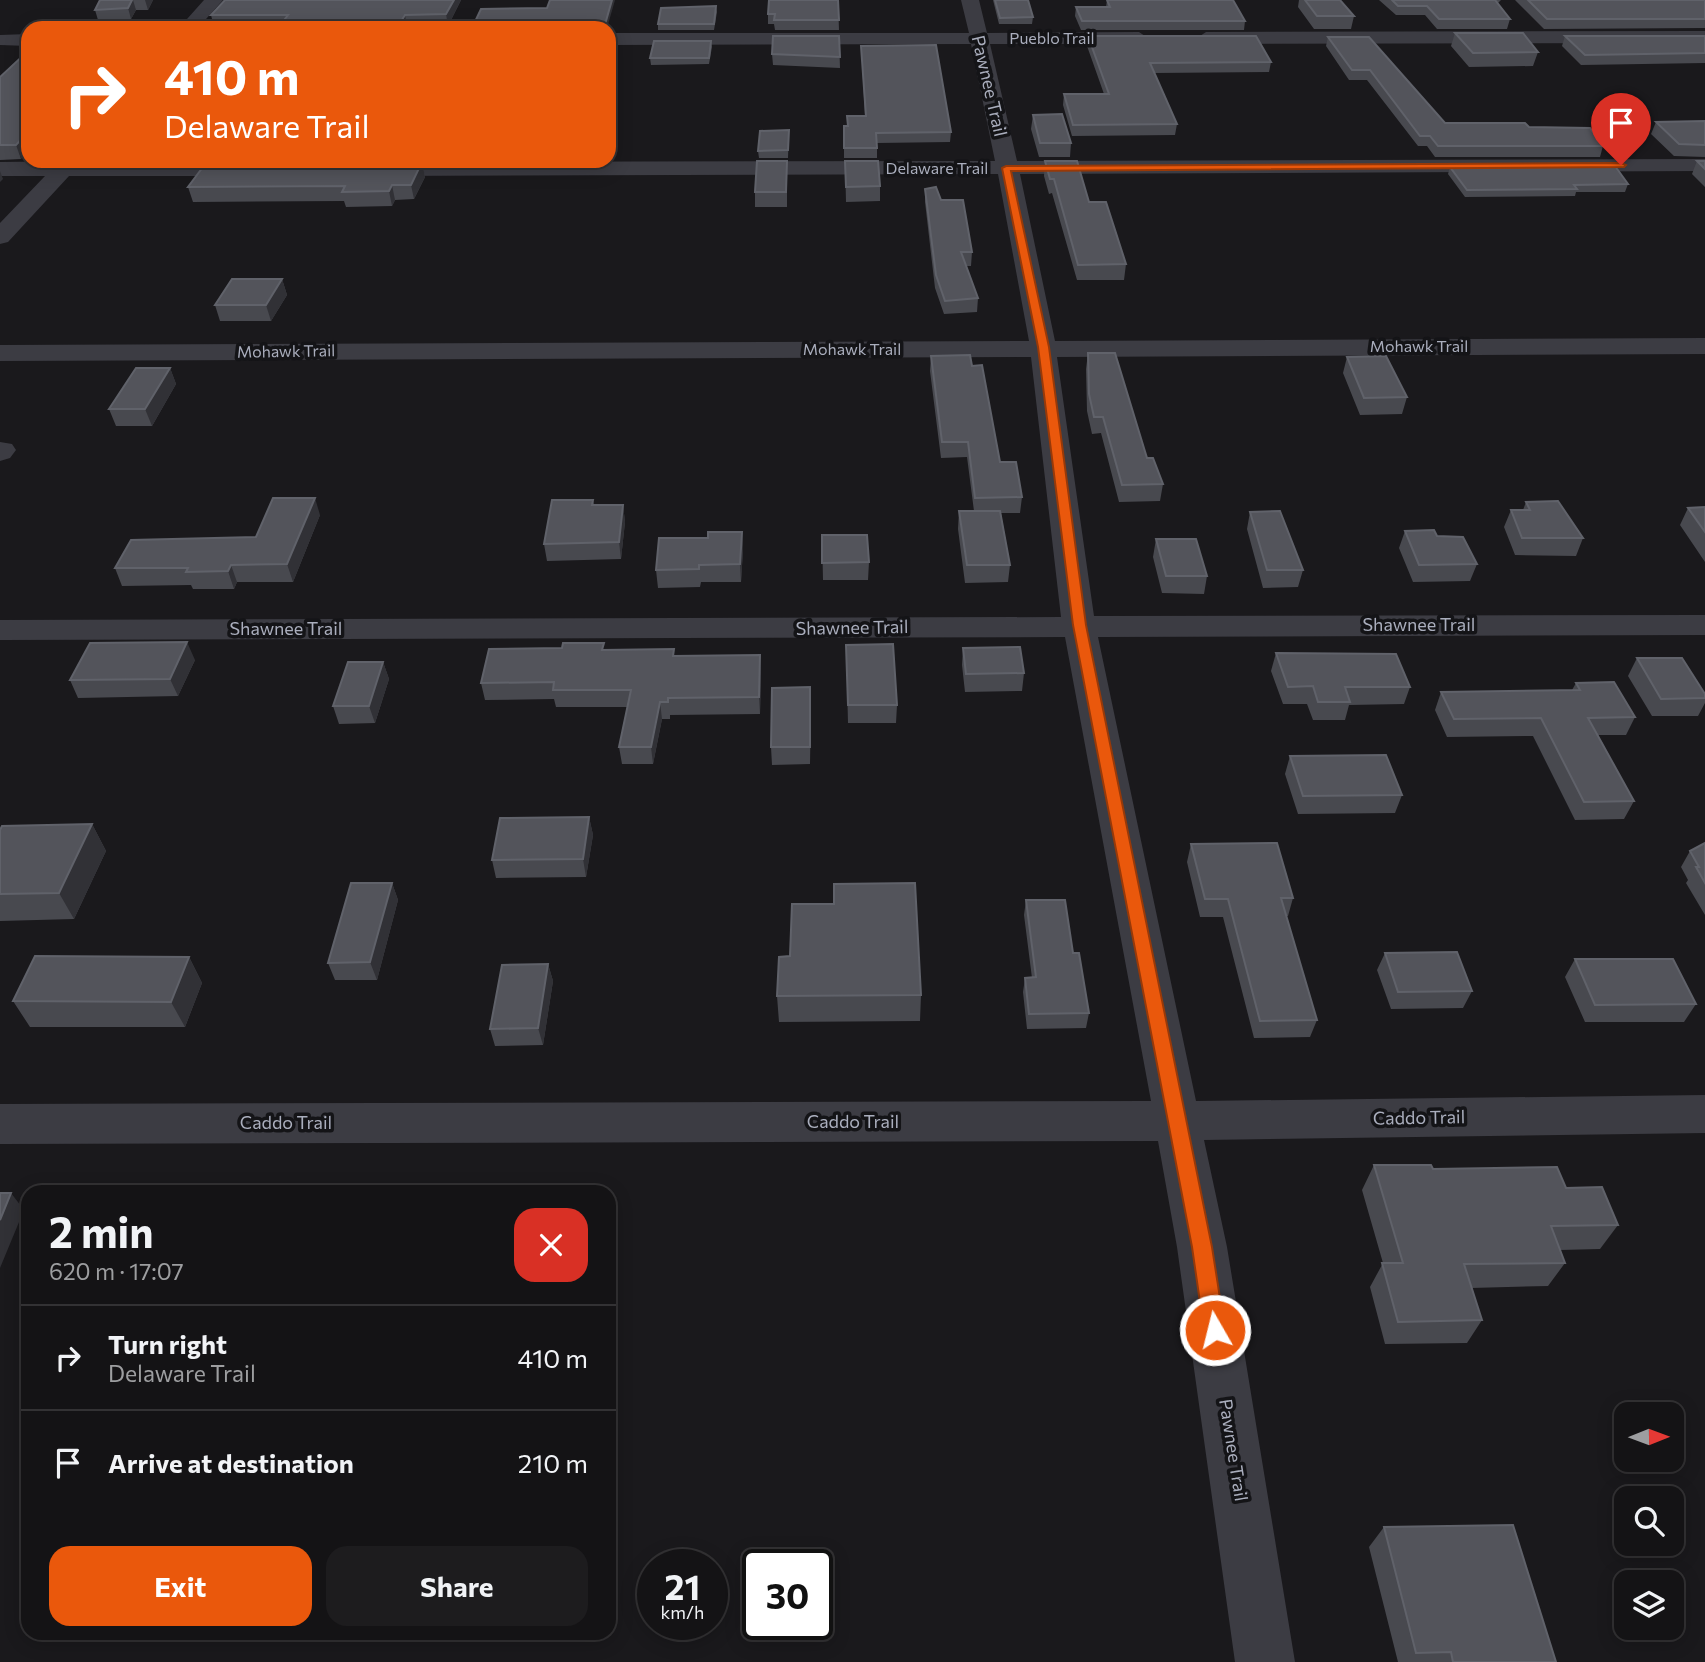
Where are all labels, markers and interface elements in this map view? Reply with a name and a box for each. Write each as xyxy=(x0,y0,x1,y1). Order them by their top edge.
street label: Pueblo Trail xyxy=(1009,28,1095,47)
street label: Pawnee Trail xyxy=(968,33,1012,139)
text: 410 m xyxy=(164,45,299,105)
icon: right xyxy=(49,49,140,140)
pin xyxy=(1591,93,1651,165)
icon: arrive xyxy=(1602,104,1640,142)
text: Delaware Trail xyxy=(164,105,370,145)
street label: Delaware Trail xyxy=(886,158,988,177)
street label: Mohawk Trail xyxy=(1370,336,1468,355)
street label: Mohawk Trail xyxy=(803,339,901,358)
street label: Mohawk Trail xyxy=(237,340,335,361)
street label: Shawnee Trail xyxy=(1363,613,1475,635)
street label: Shawnee Trail xyxy=(795,615,909,639)
street label: Shawnee Trail xyxy=(230,617,342,639)
street label: Caddo Trail xyxy=(1373,1105,1465,1129)
street label: Caddo Trail xyxy=(807,1110,899,1132)
street label: Caddo Trail xyxy=(240,1111,332,1133)
text: 2 min xyxy=(49,1205,154,1257)
button: close xyxy=(514,1208,588,1282)
text: 620 m · 17:07 xyxy=(49,1257,184,1285)
position arrow xyxy=(1178,1293,1252,1367)
text: Turn right xyxy=(108,1328,227,1359)
icon: right xyxy=(49,1339,87,1377)
text: 410 m xyxy=(517,1342,588,1373)
text: Delaware Trail xyxy=(108,1359,256,1387)
street label: Pawnee Trail xyxy=(1215,1397,1253,1503)
north arrow xyxy=(1614,1402,1684,1472)
map controls xyxy=(1614,1402,1684,1640)
icon: arrive xyxy=(49,1444,87,1482)
text: Arrive at destination xyxy=(108,1447,354,1478)
text: 210 m xyxy=(518,1447,588,1478)
button: search xyxy=(1614,1486,1684,1556)
button: Exit xyxy=(49,1546,312,1626)
button: Share xyxy=(326,1546,588,1626)
speed limit sign: 30 xyxy=(742,1549,833,1640)
text: 21 xyxy=(665,1564,700,1607)
button: layers xyxy=(1614,1570,1684,1640)
text: km/h xyxy=(661,1601,704,1623)

